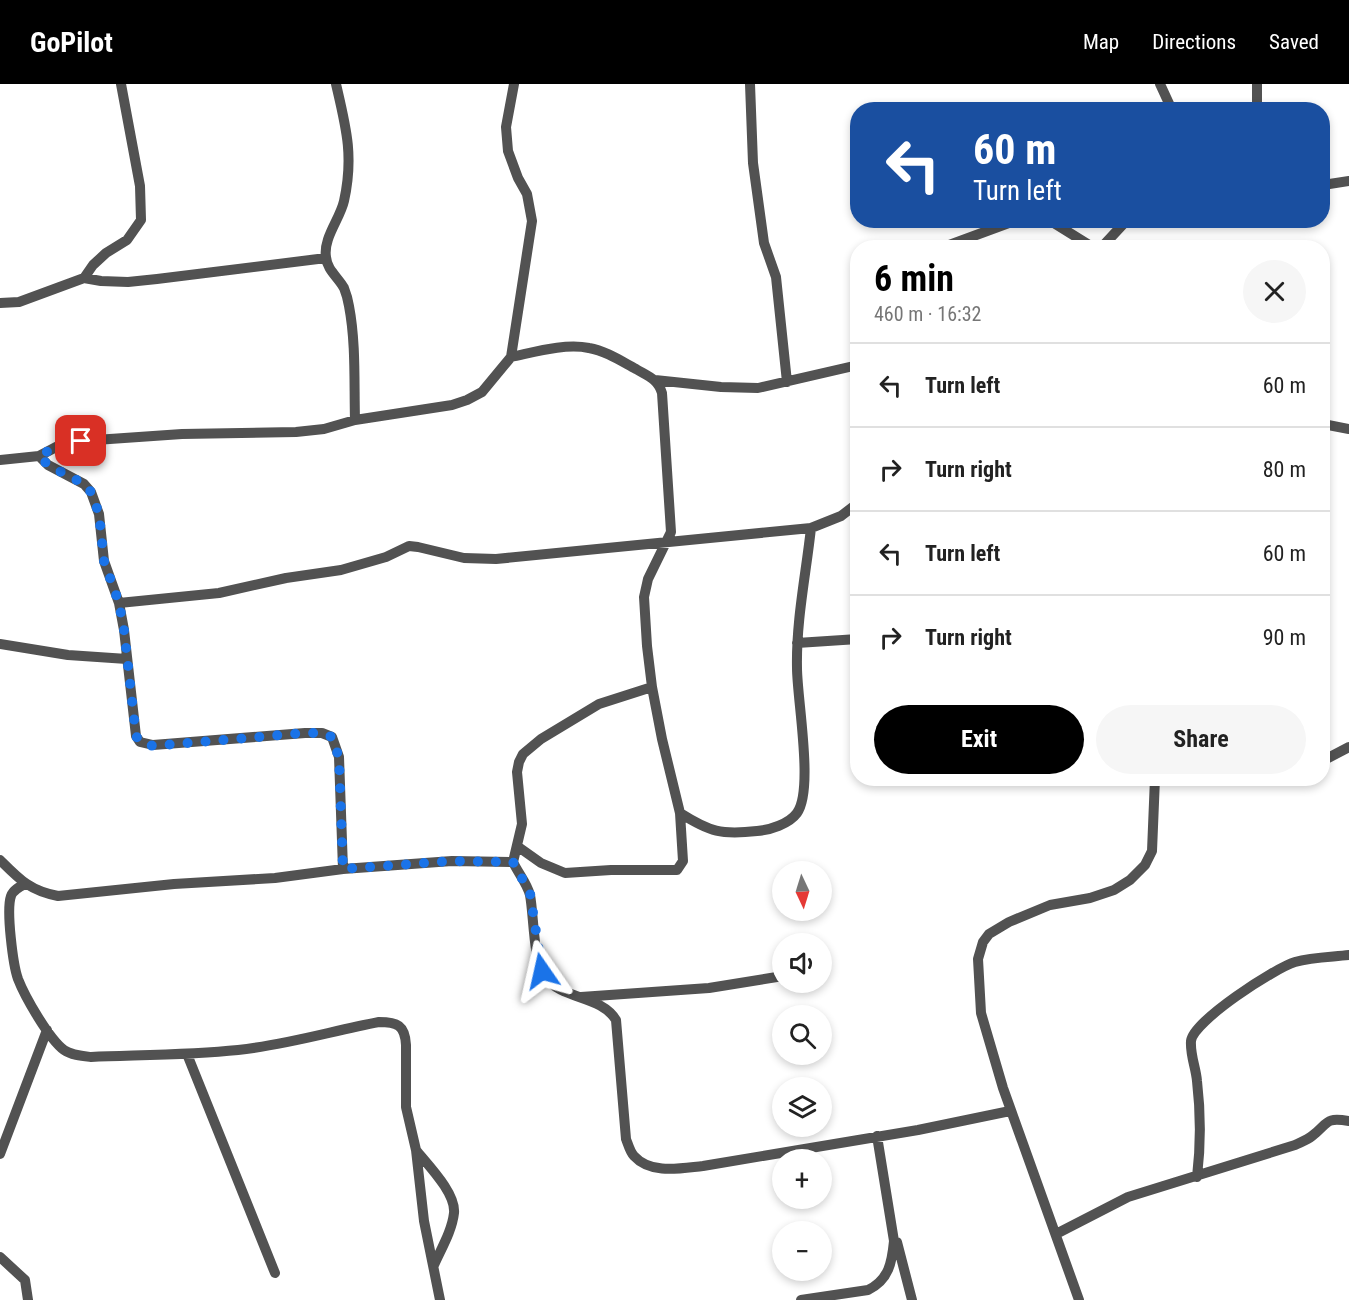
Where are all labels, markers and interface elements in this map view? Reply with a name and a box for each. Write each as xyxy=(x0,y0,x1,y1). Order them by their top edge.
text: GoPilot xyxy=(30,26,113,59)
text: Map xyxy=(1083,30,1119,54)
text: Directions xyxy=(1152,30,1236,54)
text: Saved xyxy=(1269,30,1319,54)
text: 60 m xyxy=(973,125,1056,174)
icon: left xyxy=(874,126,952,204)
text: Turn left xyxy=(973,175,1062,207)
text: 6 min xyxy=(874,258,954,300)
button: close xyxy=(1243,260,1306,323)
text: 460 m · 16:32 xyxy=(874,302,981,326)
icon: left xyxy=(874,369,907,402)
text: Turn left xyxy=(925,373,1000,398)
text: 60 m xyxy=(1263,373,1306,398)
pin xyxy=(55,415,106,466)
icon: arrive xyxy=(64,424,97,457)
icon: right xyxy=(874,453,907,486)
text: Turn right xyxy=(925,457,1012,482)
text: 80 m xyxy=(1263,457,1306,482)
icon: left xyxy=(874,537,907,570)
text: Turn left xyxy=(925,541,1000,566)
text: 60 m xyxy=(1263,541,1306,566)
icon: right xyxy=(874,621,907,654)
text: Turn right xyxy=(925,625,1012,650)
text: 90 m xyxy=(1263,625,1306,650)
button: Exit xyxy=(874,705,1084,774)
button: Share xyxy=(1096,705,1306,774)
north arrow xyxy=(772,861,832,921)
map controls xyxy=(772,861,832,1281)
button: sound xyxy=(772,933,832,993)
position arrow xyxy=(510,939,574,1003)
button: search xyxy=(772,1005,832,1065)
button: layers xyxy=(772,1077,832,1137)
button: + xyxy=(772,1149,832,1209)
button: − xyxy=(772,1221,832,1281)

